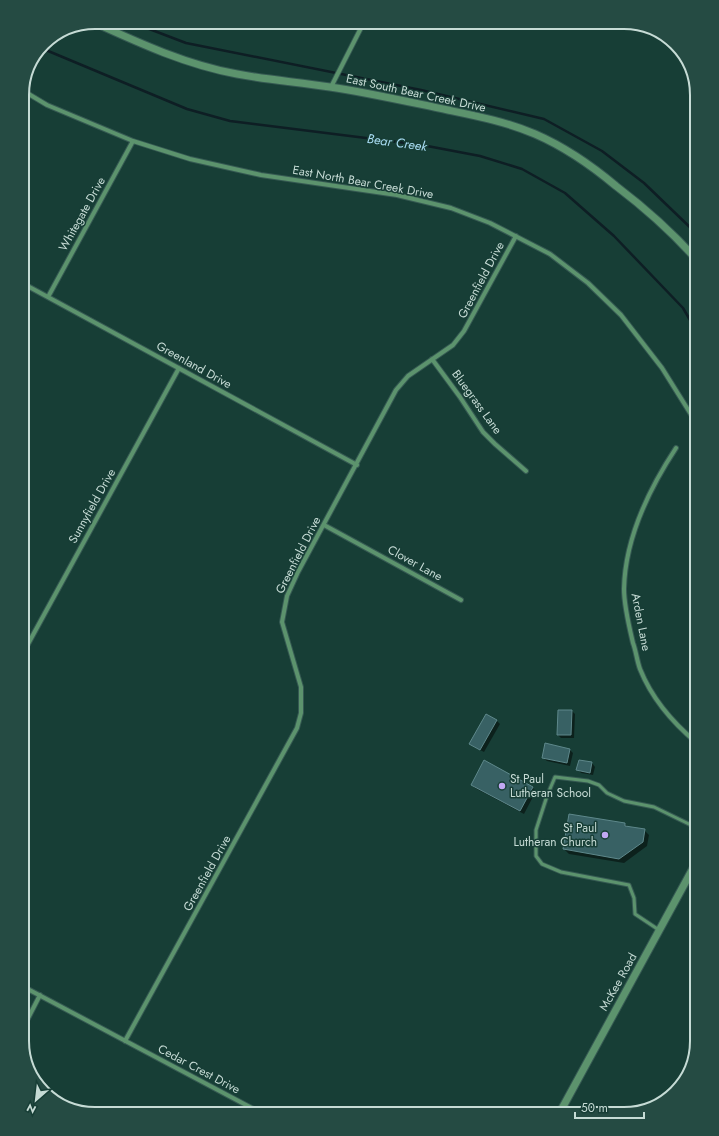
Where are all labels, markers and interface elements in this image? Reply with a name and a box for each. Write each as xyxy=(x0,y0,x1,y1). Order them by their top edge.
street label: East South Bear Creek Drive xyxy=(345,69,487,117)
water label: Bear Creek xyxy=(366,129,429,156)
street label: East North Bear Creek Drive xyxy=(291,161,435,203)
street label: Whitegate Drive xyxy=(54,174,110,254)
street label: Greenfield Drive xyxy=(453,238,509,322)
street label: Greenland Drive xyxy=(153,337,235,393)
street label: Bluegrass Lane xyxy=(448,366,506,438)
street label: Sunnyfield Drive xyxy=(64,465,120,547)
street label: Greenfield Drive xyxy=(271,513,325,597)
street label: Clover Lane xyxy=(384,541,446,585)
street label: Arden Lane xyxy=(627,592,655,652)
place label: St Paul Lutheran School xyxy=(510,770,591,802)
marker: St Paul Lutheran School xyxy=(497,781,507,791)
place label: St Paul Lutheran Church xyxy=(514,819,597,851)
marker: St Paul Lutheran Church xyxy=(600,830,610,840)
street label: Greenfield Drive xyxy=(179,832,235,914)
street label: McKee Road xyxy=(595,950,641,1014)
street label: Cedar Crest Drive xyxy=(155,1040,243,1098)
north arrow xyxy=(16,1080,56,1120)
scale bar xyxy=(575,1094,644,1120)
text: 50 m xyxy=(581,1099,608,1117)
text: N xyxy=(24,1100,39,1118)

